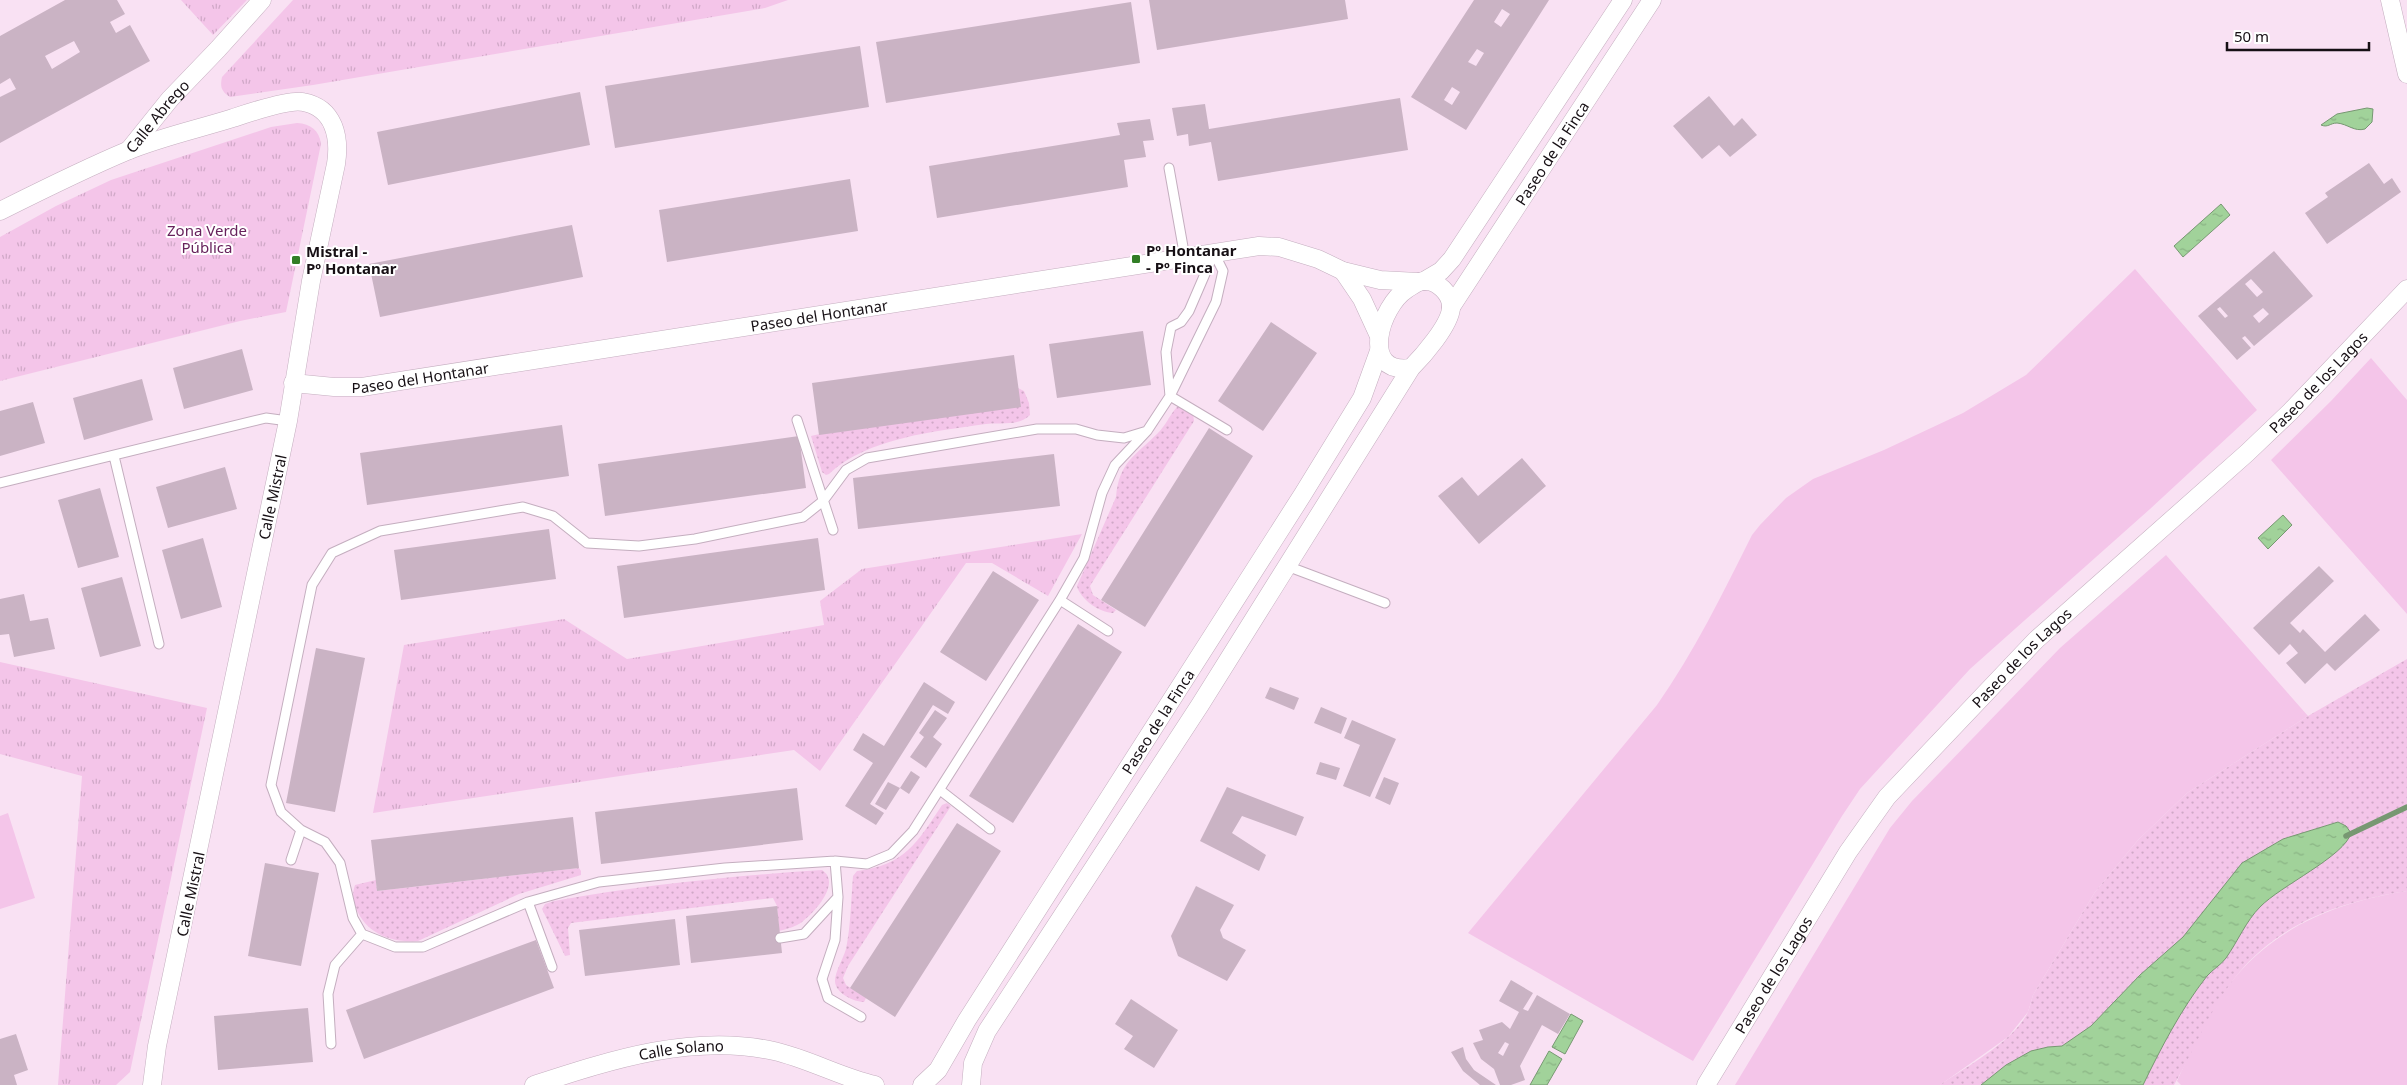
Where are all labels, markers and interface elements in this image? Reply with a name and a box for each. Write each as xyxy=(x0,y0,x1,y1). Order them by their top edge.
scale bar xyxy=(2227,20,2370,52)
text: 50 m xyxy=(2234,26,2269,46)
street label: Calle Abrego xyxy=(121,75,193,157)
street label: Paseo de la Finca xyxy=(1510,97,1593,209)
park label: Zona Verde Pública xyxy=(167,220,247,257)
place label: Pº Hontanar - Pº Finca xyxy=(1146,240,1237,277)
place label: Mistral - Pº Hontanar xyxy=(306,241,397,278)
marker: Pº Hontanar - Pº Finca xyxy=(1130,253,1142,265)
marker: Mistral - Pº Hontanar xyxy=(290,254,302,266)
street label: Paseo del Hontanar xyxy=(749,294,889,336)
street label: Paseo de los Lagos xyxy=(2264,327,2371,437)
street label: Paseo del Hontanar xyxy=(351,357,490,397)
street label: Calle Mistral xyxy=(253,453,291,541)
street label: Paseo de los Lagos xyxy=(1967,603,2076,712)
street label: Paseo de la Finca xyxy=(1117,665,1199,778)
street label: Calle Mistral xyxy=(171,850,209,938)
street label: Paseo de los Lagos xyxy=(1730,913,1816,1037)
street label: Calle Solano xyxy=(637,1035,724,1064)

